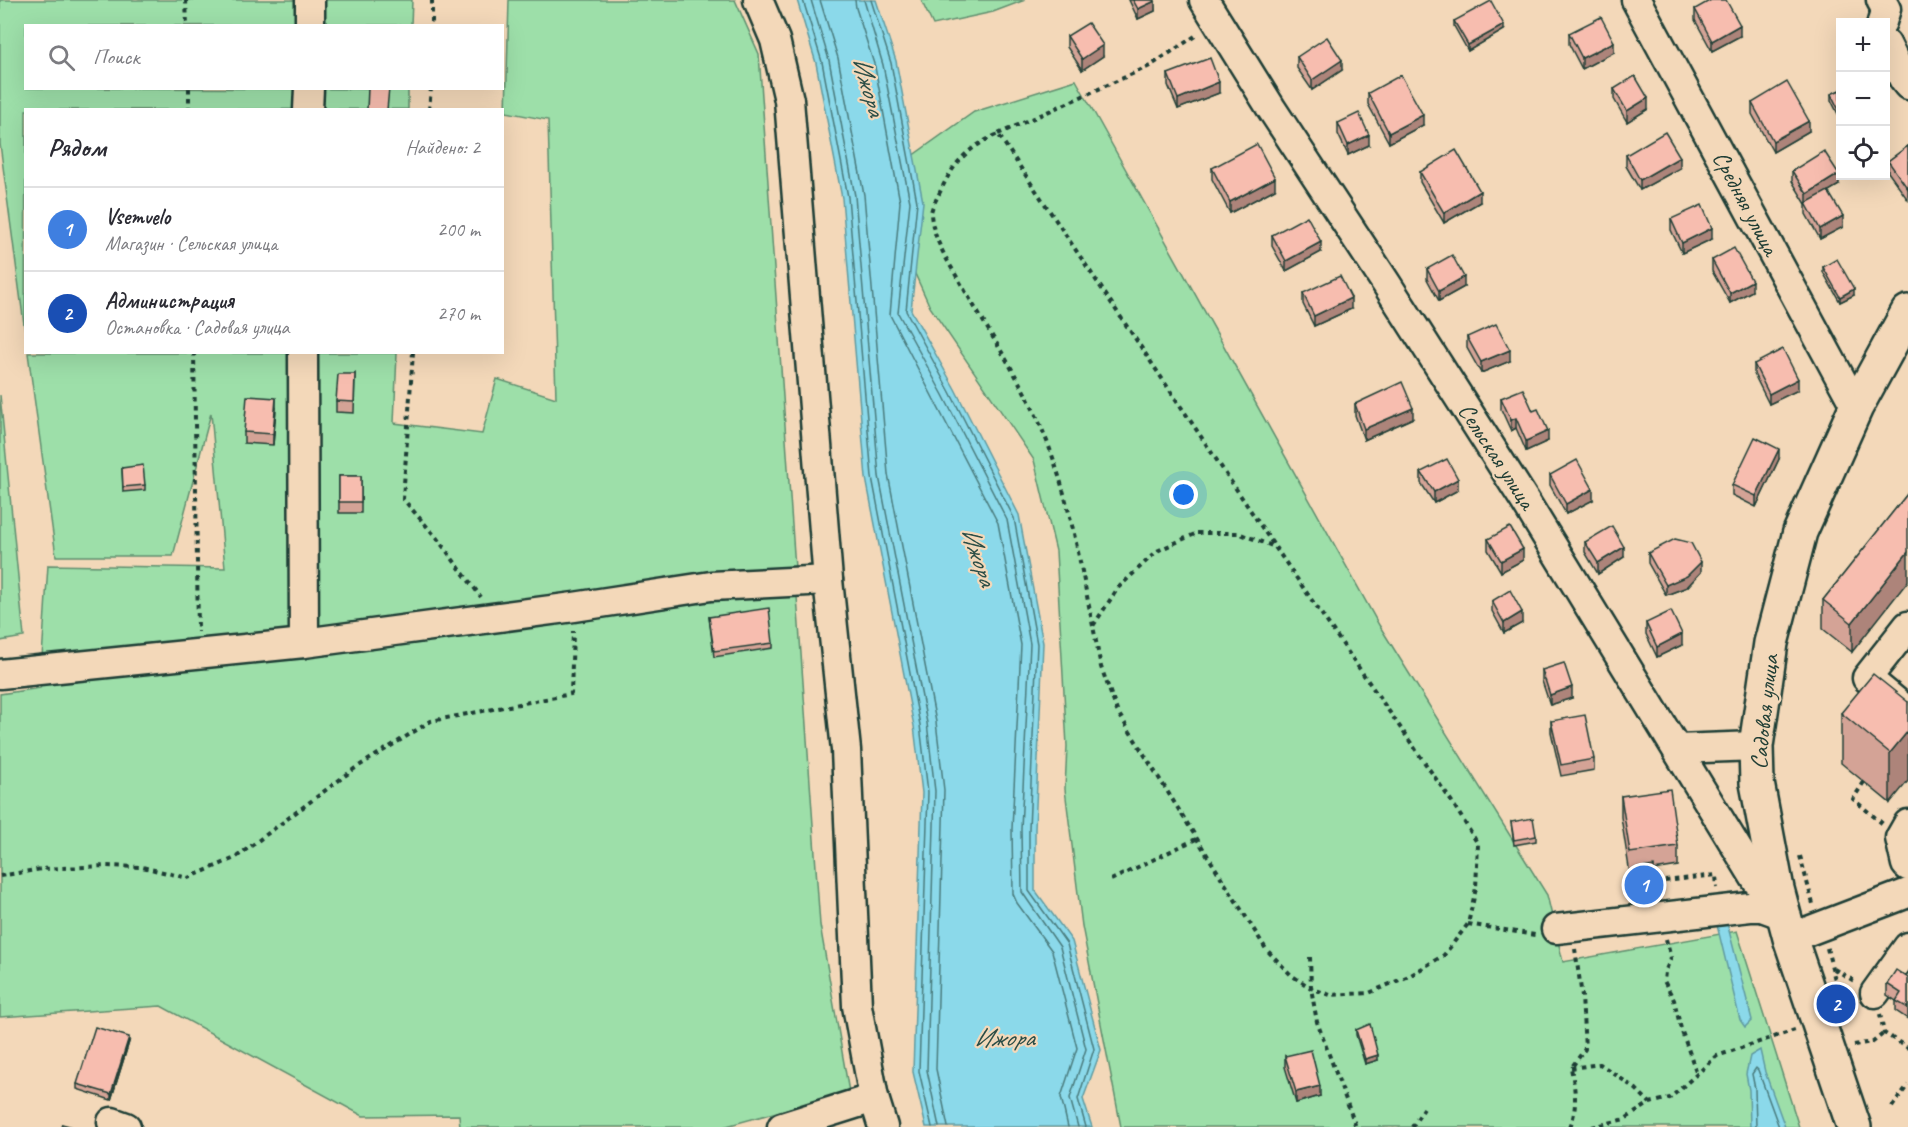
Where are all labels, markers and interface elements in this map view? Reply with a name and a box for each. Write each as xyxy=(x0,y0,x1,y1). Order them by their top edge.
map controls xyxy=(1836,18,1890,180)
button: + xyxy=(1836,18,1890,72)
search box xyxy=(24,24,504,90)
icon: search xyxy=(45,41,78,74)
text: Поиск xyxy=(93,43,139,71)
water label: Ижора xyxy=(845,53,894,122)
button: − xyxy=(1836,72,1890,126)
button: locate xyxy=(1836,126,1890,180)
text: Рядом xyxy=(48,131,106,164)
text: Найдено: 2 xyxy=(405,135,480,160)
street label: Средняя улица xyxy=(1706,146,1787,262)
text: Vsemvelo xyxy=(105,203,170,231)
text: 1 xyxy=(63,217,72,242)
text: 200 m xyxy=(437,217,480,242)
text: Магазин · Сельская улица xyxy=(105,231,277,256)
text: Администрация xyxy=(105,287,234,315)
text: 2 xyxy=(63,301,72,326)
text: 270 m xyxy=(437,301,480,326)
text: Остановка · Садовая улица xyxy=(105,315,289,340)
street label: Сельская улица xyxy=(1452,397,1544,517)
your location xyxy=(1169,480,1198,509)
water label: Ижора xyxy=(954,522,1005,592)
street label: Садовая улица xyxy=(1743,652,1785,771)
pin: 1 xyxy=(1624,862,1664,908)
pin: 2 xyxy=(1816,982,1856,1026)
water label: Ижора xyxy=(974,1021,1036,1054)

